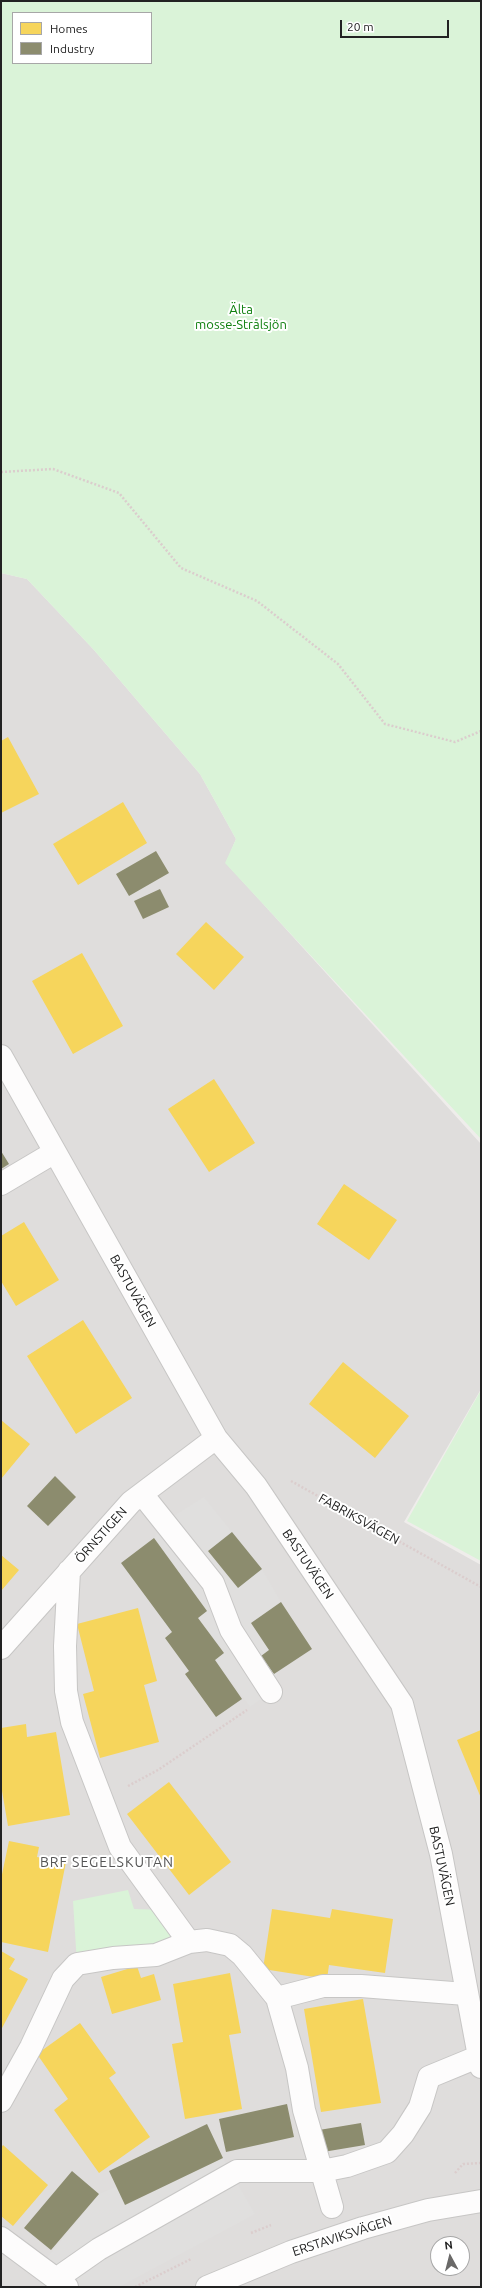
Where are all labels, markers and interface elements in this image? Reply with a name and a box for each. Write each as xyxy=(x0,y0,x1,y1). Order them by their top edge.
legend xyxy=(12,12,152,64)
scale bar xyxy=(342,12,451,38)
text: 20 m xyxy=(347,20,374,33)
text: Homes xyxy=(50,22,88,35)
text: Industry xyxy=(50,42,94,55)
park label: Älta mosse-Strålsjön xyxy=(195,302,287,333)
street label: BASTUVÄGEN xyxy=(107,1252,159,1330)
street label: FABRIKSVÄGEN xyxy=(316,1490,402,1548)
street label: ÖRNSTIGEN xyxy=(72,1504,130,1566)
street label: BASTUVÄGEN xyxy=(279,1526,337,1602)
street label: BASTUVÄGEN xyxy=(426,1825,458,1907)
district label: BRF SEGELSKUTAN xyxy=(40,1854,174,1870)
street label: ERSTAVIKSVÄGEN xyxy=(290,2213,394,2259)
north arrow xyxy=(430,2236,470,2276)
text: N xyxy=(444,2239,453,2252)

